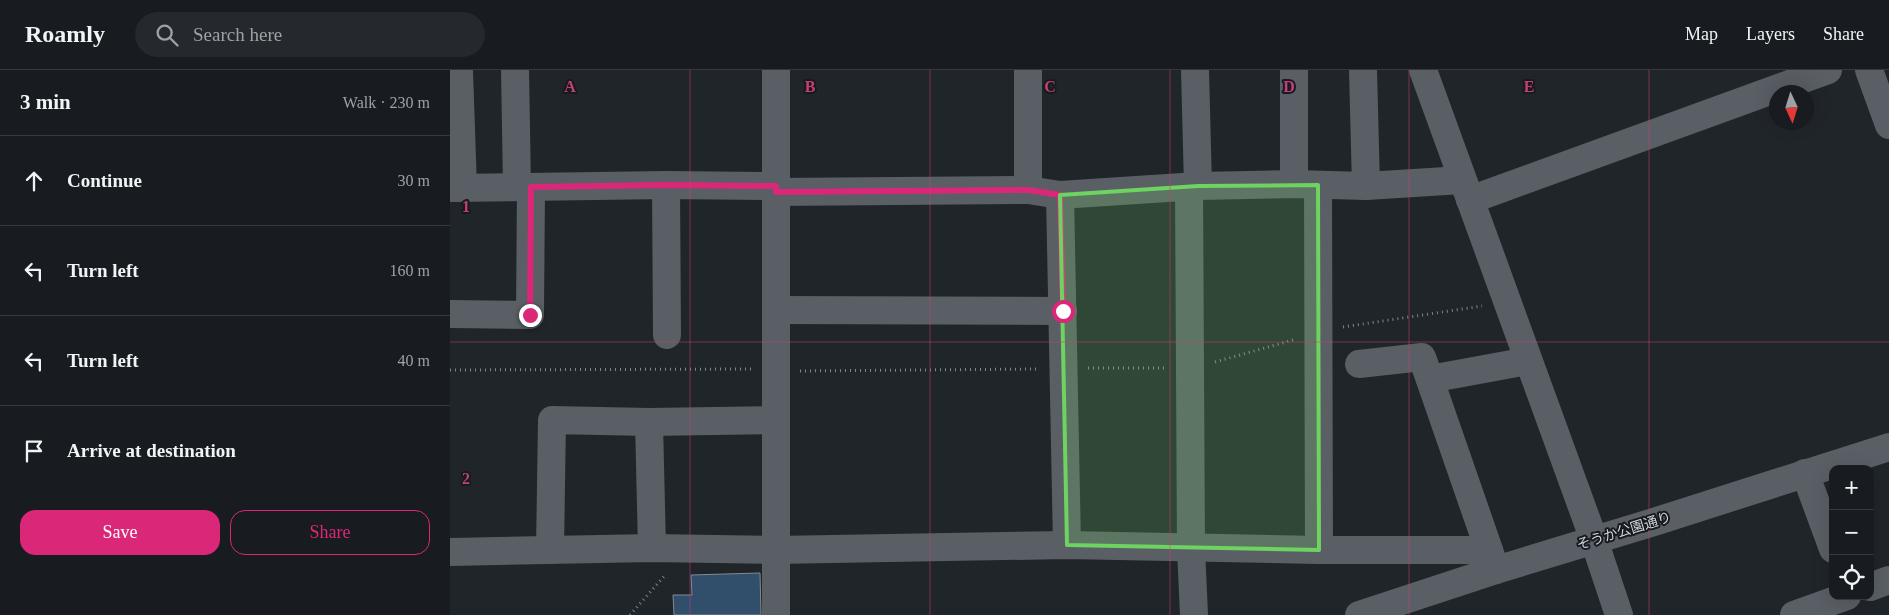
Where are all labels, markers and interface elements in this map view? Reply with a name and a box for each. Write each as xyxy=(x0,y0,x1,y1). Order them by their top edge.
search box xyxy=(135,12,485,57)
text: Roamly xyxy=(25,21,105,47)
icon: search xyxy=(153,21,181,49)
text: Search here xyxy=(193,24,282,45)
text: Map xyxy=(1685,24,1718,44)
text: Layers xyxy=(1746,24,1795,44)
text: Share xyxy=(1823,24,1864,44)
text: A xyxy=(564,78,576,95)
text: B xyxy=(805,78,816,95)
text: C xyxy=(1044,78,1056,95)
text: D xyxy=(1283,78,1295,95)
text: E xyxy=(1524,78,1534,95)
north arrow xyxy=(1769,85,1814,130)
text: 3 min xyxy=(20,90,71,114)
text: Walk · 230 m xyxy=(343,94,430,111)
icon: ahead xyxy=(20,167,48,195)
text: Continue xyxy=(67,170,142,191)
text: 30 m xyxy=(398,172,430,189)
text: 1 xyxy=(462,198,470,215)
icon: left xyxy=(20,257,48,285)
text: Turn left xyxy=(67,260,139,281)
text: 160 m xyxy=(390,262,430,279)
route start xyxy=(1052,300,1075,323)
route end xyxy=(519,304,542,327)
icon: left xyxy=(20,347,48,375)
text: Turn left xyxy=(67,350,139,371)
text: 40 m xyxy=(398,352,430,369)
icon: arrive xyxy=(20,437,48,465)
text: Arrive at destination xyxy=(67,440,236,461)
map controls xyxy=(1829,465,1874,600)
button: + xyxy=(1829,465,1874,510)
text: 2 xyxy=(462,470,470,487)
button: Save xyxy=(20,510,220,555)
button: Share xyxy=(230,510,430,555)
street label: そうか公園通り xyxy=(1575,510,1673,552)
button: − xyxy=(1829,510,1874,555)
button: locate xyxy=(1829,555,1874,600)

